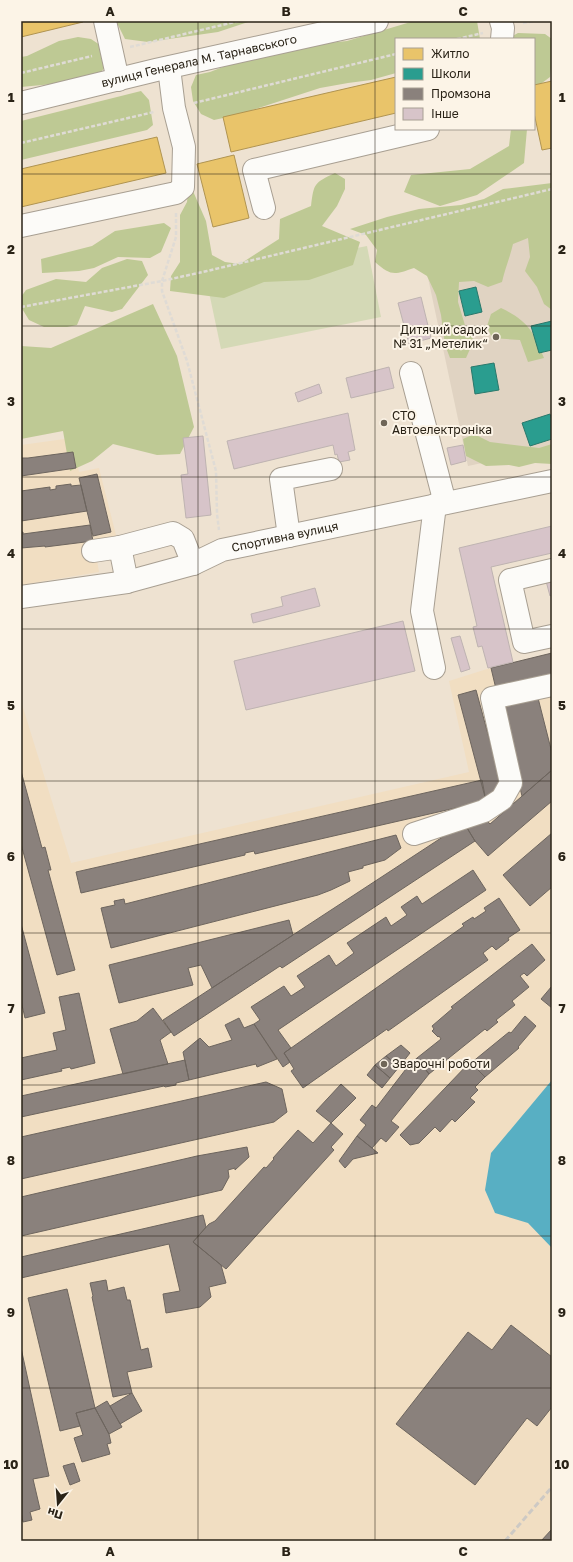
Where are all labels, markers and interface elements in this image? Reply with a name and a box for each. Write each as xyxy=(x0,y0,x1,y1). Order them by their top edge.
text: A xyxy=(105,3,115,19)
text: B xyxy=(281,3,291,19)
text: C xyxy=(458,3,468,19)
street label: вулиця Генерала М. Тарнавського xyxy=(100,31,298,90)
legend xyxy=(395,38,535,130)
text: Житло xyxy=(431,46,469,61)
text: Школи xyxy=(431,66,471,81)
text: Промзона xyxy=(431,86,491,101)
text: 1 xyxy=(8,89,15,105)
text: 1 xyxy=(559,89,566,105)
text: Інше xyxy=(431,106,459,121)
text: 2 xyxy=(7,241,15,257)
text: 2 xyxy=(558,241,566,257)
place label: Дитячий садок № 31 „Метелик“ xyxy=(393,322,488,351)
marker: Дитячий садок № 31 „Метелик“ xyxy=(491,332,501,342)
text: 3 xyxy=(7,393,15,409)
text: 3 xyxy=(558,393,566,409)
place label: СТО Автоелектроніка xyxy=(392,408,492,437)
marker: СТО Автоелектроніка xyxy=(379,418,389,428)
street label: Спортивна вулиця xyxy=(230,518,340,555)
text: 4 xyxy=(7,545,15,561)
text: 4 xyxy=(558,545,566,561)
text: 5 xyxy=(7,697,15,713)
text: 5 xyxy=(558,697,566,713)
text: 6 xyxy=(7,848,15,864)
text: 6 xyxy=(558,848,566,864)
text: 7 xyxy=(7,1000,15,1016)
text: 7 xyxy=(558,1000,566,1016)
place label: Зварочні роботи xyxy=(392,1056,490,1071)
marker: Зварочні роботи xyxy=(379,1059,389,1069)
text: 8 xyxy=(7,1152,15,1168)
text: 8 xyxy=(558,1152,566,1168)
text: 9 xyxy=(7,1304,15,1320)
text: 9 xyxy=(558,1304,566,1320)
text: 10 xyxy=(3,1456,19,1472)
text: 10 xyxy=(554,1456,570,1472)
north arrow xyxy=(38,1484,78,1524)
text: Пн xyxy=(46,1506,64,1522)
text: A xyxy=(105,1543,115,1559)
text: B xyxy=(281,1543,291,1559)
text: C xyxy=(458,1543,468,1559)

